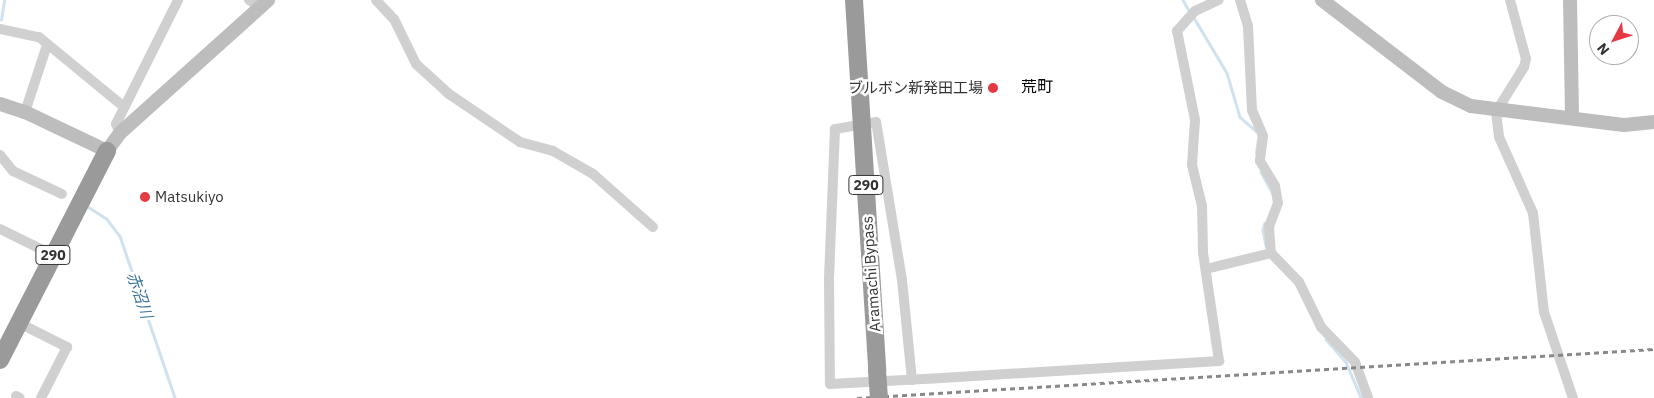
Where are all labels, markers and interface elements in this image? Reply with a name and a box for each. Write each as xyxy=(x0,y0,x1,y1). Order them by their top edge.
north arrow xyxy=(1589,15,1639,65)
text: N xyxy=(1593,39,1613,59)
district label: 荒町 xyxy=(1021,76,1053,96)
place label: ブルボン新発田工場 xyxy=(848,79,983,97)
marker: ブルボン新発田工場 xyxy=(987,82,999,94)
road number: 290 xyxy=(847,174,885,196)
place label: Matsukiyo xyxy=(155,188,224,206)
marker: Matsukiyo xyxy=(139,191,151,203)
street label: Aramachi Bypass xyxy=(858,216,884,332)
road number: 290 xyxy=(34,244,72,266)
water label: 赤沼川 xyxy=(123,269,157,321)

